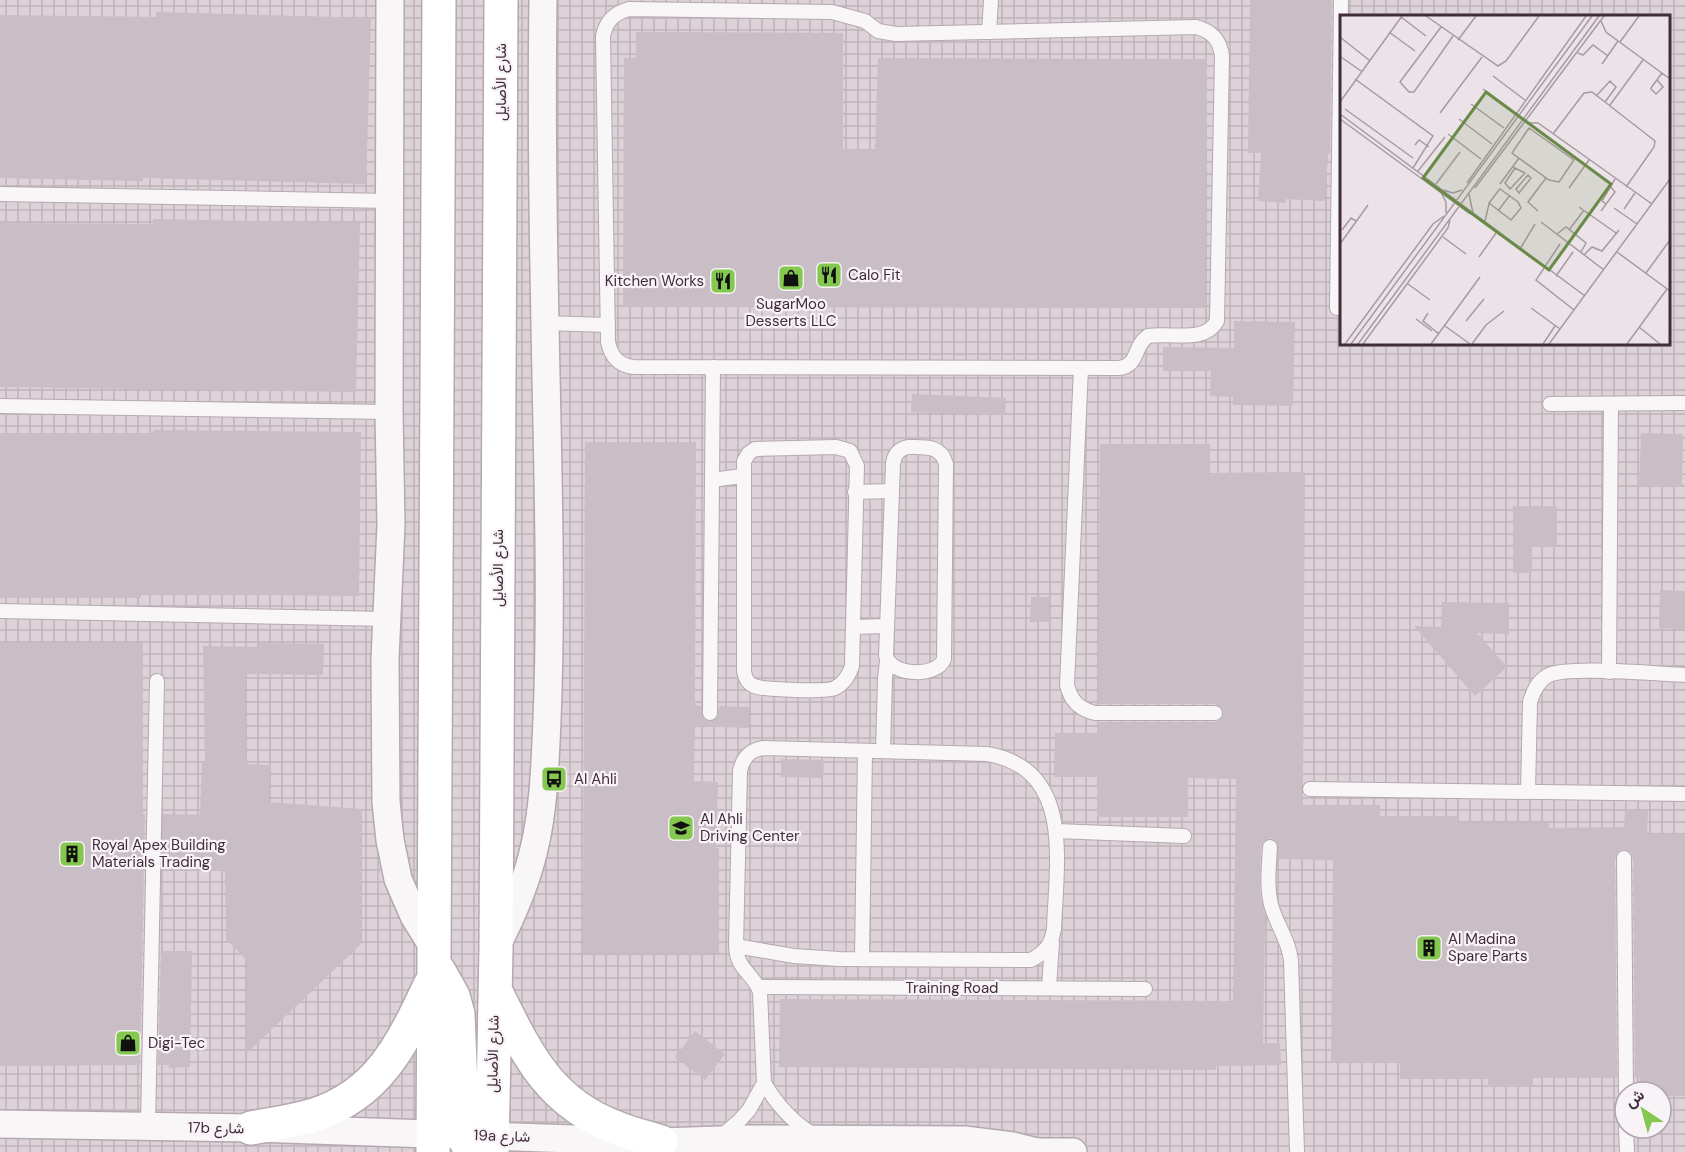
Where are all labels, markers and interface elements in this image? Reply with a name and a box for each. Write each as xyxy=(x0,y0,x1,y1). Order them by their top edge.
inset map xyxy=(1340,15,1670,345)
street label: شارع الأصايل xyxy=(491,43,512,121)
restaurant icon: Calo Fit xyxy=(814,260,844,290)
shop icon: SugarMoo Desserts LLC xyxy=(776,263,806,293)
place label: Calo Fit xyxy=(848,265,901,285)
restaurant icon: Kitchen Works xyxy=(708,266,738,296)
place label: Kitchen Works xyxy=(605,271,704,291)
place label: SugarMoo Desserts LLC xyxy=(746,294,837,331)
street label: شارع الأصايل xyxy=(488,529,509,607)
bus stop icon: Al Ahli xyxy=(539,764,569,794)
place label: Al Ahli xyxy=(574,769,617,789)
place label: Al Ahli Driving Center xyxy=(700,809,800,846)
school or university icon: Al Ahli Driving Center xyxy=(666,813,696,843)
place label: Royal Apex Building Materials Trading xyxy=(92,835,226,872)
building icon: Royal Apex Building Materials Trading xyxy=(57,839,87,869)
place label: Al Madina Spare Parts xyxy=(1448,929,1528,966)
building icon: Al Madina Spare Parts xyxy=(1414,933,1444,963)
street label: Training Road xyxy=(906,978,998,998)
street label: شارع الأصايل xyxy=(482,1015,505,1093)
shop icon: Digi-Tec xyxy=(113,1028,143,1058)
place label: Digi-Tec xyxy=(148,1033,205,1053)
north arrow xyxy=(1613,1080,1673,1140)
text: ش xyxy=(1621,1084,1648,1112)
street label: 17b شارع xyxy=(188,1118,244,1139)
street label: 19a شارع xyxy=(473,1125,531,1148)

